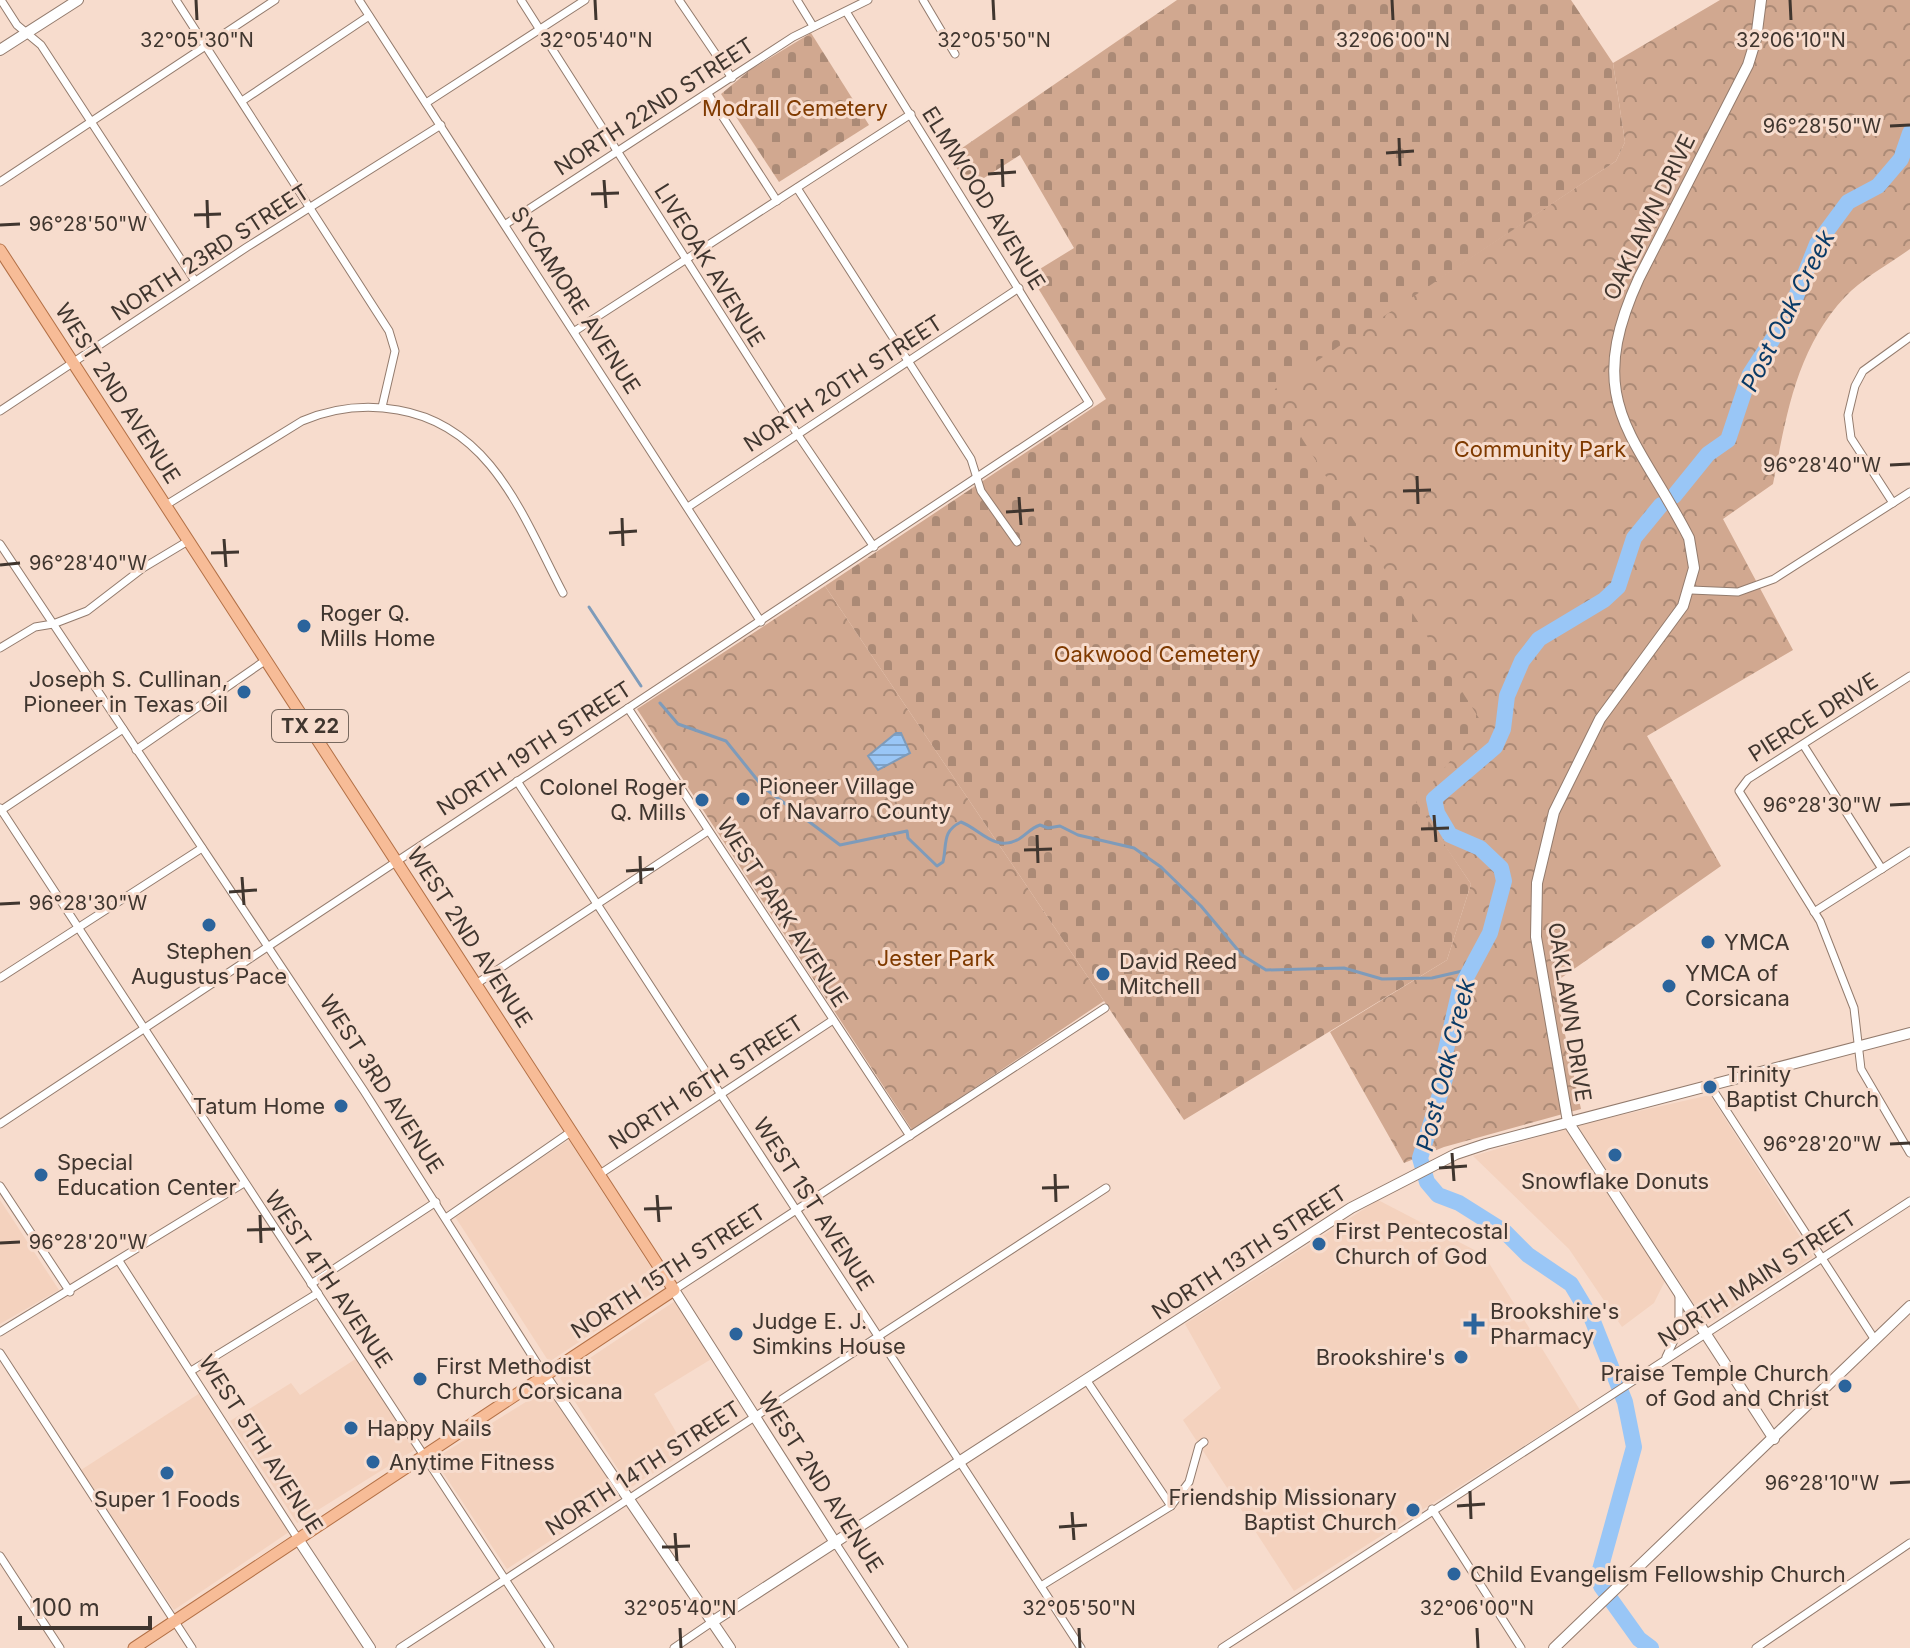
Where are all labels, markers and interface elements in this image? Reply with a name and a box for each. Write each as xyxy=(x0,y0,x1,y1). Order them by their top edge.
text: 32°05'30"N xyxy=(140,28,254,52)
text: 32°05'40"N xyxy=(539,28,653,52)
text: 32°05'50"N xyxy=(937,28,1051,52)
text: 32°06'00"N xyxy=(1336,28,1450,52)
text: 32°06'10"N xyxy=(1736,28,1846,52)
street label: NORTH 22ND STREET xyxy=(549,32,759,180)
park label: Modrall Cemetery xyxy=(702,95,888,121)
street label: ELMWOOD AVENUE xyxy=(917,102,1051,294)
text: 96°28'50"W xyxy=(1763,114,1881,138)
street label: OAKLAWN DRIVE xyxy=(1598,130,1700,304)
street label: NORTH 23RD STREET xyxy=(106,178,314,326)
street label: LIVEOAK AVENUE xyxy=(649,179,771,351)
street label: SYCAMORE AVENUE xyxy=(506,202,646,398)
text: 96°28'50"W xyxy=(29,212,147,236)
water label: Post Oak Creek xyxy=(1734,225,1841,396)
street label: WEST 2ND AVENUE xyxy=(50,298,186,488)
street label: NORTH 20TH STREET xyxy=(739,309,947,457)
park label: Community Park xyxy=(1454,436,1626,462)
text: 96°28'40"W xyxy=(1763,453,1881,477)
text: 96°28'40"W xyxy=(29,551,147,575)
place label: Roger Q. Mills Home xyxy=(320,600,435,651)
marker: Roger Q. Mills Home xyxy=(295,617,313,635)
park label: Oakwood Cemetery xyxy=(1054,641,1260,667)
place label: Joseph S. Cullinan, Pioneer in Texas Oil xyxy=(23,666,228,717)
street label: PIERCE DRIVE xyxy=(1744,667,1882,767)
street label: NORTH 19TH STREET xyxy=(432,675,636,821)
marker: Joseph S. Cullinan, Pioneer in Texas Oil xyxy=(235,683,253,701)
road number: TX 22 xyxy=(272,710,348,742)
place label: Pioneer Village of Navarro County xyxy=(759,773,951,824)
place label: Colonel Roger Q. Mills xyxy=(539,774,686,825)
marker: Pioneer Village of Navarro County xyxy=(734,790,752,808)
marker: Colonel Roger Q. Mills xyxy=(693,791,711,809)
text: 96°28'30"W xyxy=(1763,793,1882,817)
street label: WEST PARK AVENUE xyxy=(712,813,854,1011)
street label: WEST 2ND AVENUE xyxy=(402,842,538,1032)
text: 96°28'30"W xyxy=(29,891,148,915)
marker: Stephen Augustus Pace xyxy=(200,916,218,934)
street label: OAKLAWN DRIVE xyxy=(1543,920,1597,1104)
place label: YMCA xyxy=(1724,929,1790,955)
marker: YMCA xyxy=(1699,933,1717,951)
place label: Stephen Augustus Pace xyxy=(131,938,287,989)
park label: Jester Park xyxy=(877,945,995,971)
place label: David Reed Mitchell xyxy=(1119,948,1237,999)
place label: YMCA of Corsicana xyxy=(1685,960,1790,1011)
marker: David Reed Mitchell xyxy=(1094,965,1112,983)
water label: Post Oak Creek xyxy=(1410,975,1481,1154)
marker: YMCA of Corsicana xyxy=(1660,977,1678,995)
street label: WEST 3RD AVENUE xyxy=(315,990,449,1178)
street label: NORTH 16TH STREET xyxy=(604,1009,808,1155)
place label: Trinity Baptist Church xyxy=(1726,1061,1879,1112)
marker: Trinity Baptist Church xyxy=(1701,1078,1719,1096)
place label: Tatum Home xyxy=(193,1093,325,1119)
marker: Tatum Home xyxy=(332,1097,350,1115)
street label: WEST 1ST AVENUE xyxy=(748,1113,880,1295)
text: 96°28'20"W xyxy=(1763,1132,1881,1156)
marker: Snowflake Donuts xyxy=(1606,1146,1624,1164)
place label: Special Education Center xyxy=(57,1149,237,1200)
marker: Special Education Center xyxy=(32,1166,50,1184)
place label: Snowflake Donuts xyxy=(1521,1168,1709,1194)
street label: NORTH 13TH STREET xyxy=(1147,1179,1351,1325)
street label: WEST 4TH AVENUE xyxy=(260,1185,398,1373)
street label: NORTH 15TH STREET xyxy=(566,1198,770,1344)
street label: NORTH MAIN STREET xyxy=(1653,1204,1861,1352)
place label: First Pentecostal Church of God xyxy=(1335,1218,1509,1269)
text: 96°28'20"W xyxy=(29,1230,147,1254)
marker: First Pentecostal Church of God xyxy=(1310,1235,1328,1253)
place label: Brookshire's Pharmacy xyxy=(1490,1298,1619,1349)
place label: Judge E. J. Simkins House xyxy=(752,1308,906,1359)
marker: Brookshire's Pharmacy xyxy=(1465,1315,1483,1333)
marker: Judge E. J. Simkins House xyxy=(727,1325,745,1343)
place label: Brookshire's xyxy=(1316,1344,1445,1370)
marker: Brookshire's xyxy=(1452,1348,1470,1366)
street label: WEST 5TH AVENUE xyxy=(194,1350,328,1538)
place label: First Methodist Church Corsicana xyxy=(436,1353,623,1404)
place label: Praise Temple Church of God and Christ xyxy=(1600,1360,1829,1411)
marker: First Methodist Church Corsicana xyxy=(411,1370,429,1388)
marker: Praise Temple Church of God and Christ xyxy=(1836,1377,1854,1395)
street label: WEST 2ND AVENUE xyxy=(753,1387,889,1577)
street label: NORTH 14TH STREET xyxy=(541,1395,745,1541)
place label: Happy Nails xyxy=(367,1415,492,1441)
marker: Happy Nails xyxy=(342,1419,360,1437)
place label: Anytime Fitness xyxy=(389,1449,555,1475)
marker: Anytime Fitness xyxy=(364,1453,382,1471)
marker: Super 1 Foods xyxy=(158,1464,176,1482)
text: 96°28'10"W xyxy=(1765,1471,1879,1495)
place label: Friendship Missionary Baptist Church xyxy=(1169,1484,1397,1535)
place label: Super 1 Foods xyxy=(94,1486,240,1512)
marker: Friendship Missionary Baptist Church xyxy=(1404,1501,1422,1519)
place label: Child Evangelism Fellowship Church xyxy=(1470,1561,1846,1587)
marker: Child Evangelism Fellowship Church xyxy=(1445,1565,1463,1583)
scale bar xyxy=(20,1580,150,1630)
text: 100 m xyxy=(32,1593,100,1622)
text: 32°05'40"N xyxy=(623,1596,737,1620)
text: 32°05'50"N xyxy=(1022,1596,1136,1620)
text: 32°06'00"N xyxy=(1420,1596,1534,1620)

